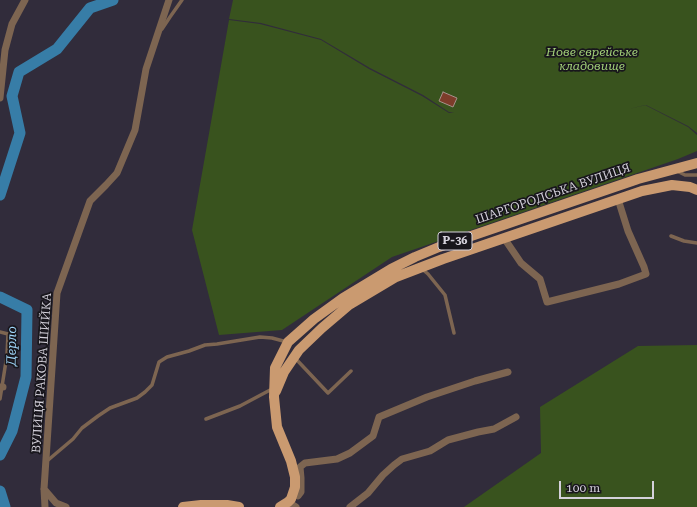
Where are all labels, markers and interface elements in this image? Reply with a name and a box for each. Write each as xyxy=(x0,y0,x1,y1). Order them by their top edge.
park label: Нове єврейське кладовище xyxy=(546,45,638,73)
street label: ШАРГОРОДСЬКА ВУЛИЦЯ xyxy=(474,161,632,227)
road number: Р-36 xyxy=(438,232,472,250)
street label: ВУЛИЦЯ РАКОВА ШИЙКА xyxy=(29,292,55,454)
water label: Дерло xyxy=(4,326,20,366)
scale bar xyxy=(561,473,656,499)
text: 100 m xyxy=(566,481,600,495)

